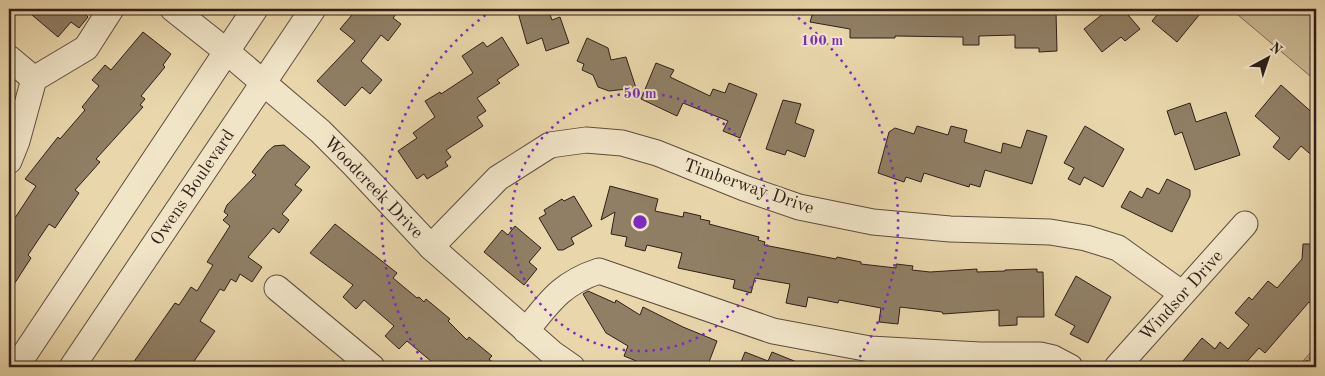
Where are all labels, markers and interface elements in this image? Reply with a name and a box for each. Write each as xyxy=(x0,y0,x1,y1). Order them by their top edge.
north arrow xyxy=(1242,32,1292,82)
text: 100 m xyxy=(801,34,843,49)
text: N xyxy=(1267,40,1285,58)
text: 50 m xyxy=(623,87,657,102)
street label: Owens Boulevard xyxy=(148,126,238,249)
street label: Woodcreek Drive xyxy=(320,133,426,242)
street label: Timberway Drive xyxy=(681,156,816,218)
centre of rings xyxy=(631,213,649,231)
street label: Windsor Drive xyxy=(1137,247,1227,344)

